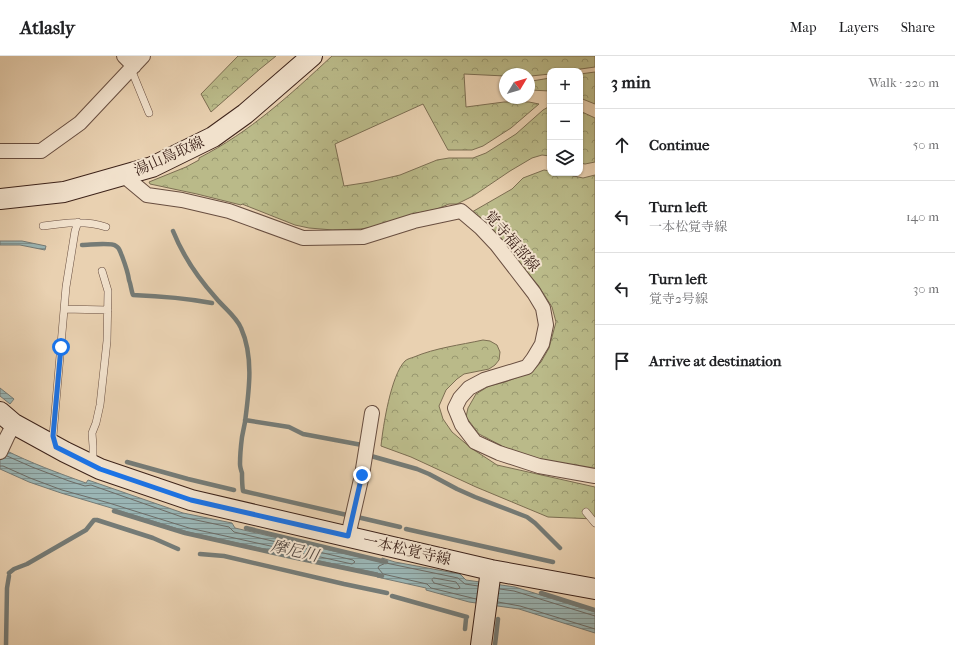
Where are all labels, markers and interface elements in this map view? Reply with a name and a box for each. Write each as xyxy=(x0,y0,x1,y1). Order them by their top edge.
text: Atlasly xyxy=(20,17,75,39)
text: Map xyxy=(790,19,817,36)
text: Layers xyxy=(839,19,879,36)
text: Share xyxy=(901,19,935,36)
north arrow xyxy=(499,68,535,104)
map controls xyxy=(547,68,583,176)
button: + xyxy=(547,68,583,104)
text: 3 min xyxy=(611,72,651,92)
text: Walk · 220 m xyxy=(868,75,939,90)
button: − xyxy=(547,104,583,140)
street label: 湯山鳥取線 xyxy=(131,133,207,179)
icon: ahead xyxy=(611,134,633,156)
text: Continue xyxy=(649,136,709,154)
text: 50 m xyxy=(913,137,939,152)
button: layers xyxy=(547,140,583,176)
text: Turn left xyxy=(649,198,707,216)
icon: left xyxy=(611,206,633,228)
street label: 覚寺福部線 xyxy=(481,207,543,275)
text: 140 m xyxy=(906,209,939,224)
text: 一本松覚寺線 xyxy=(649,219,727,234)
text: Turn left xyxy=(649,270,707,288)
icon: left xyxy=(611,278,633,300)
text: 30 m xyxy=(913,281,939,296)
text: 覚寺2号線 xyxy=(649,291,708,306)
route start xyxy=(52,338,70,356)
icon: arrive xyxy=(611,350,633,372)
text: Arrive at destination xyxy=(649,352,781,370)
route end xyxy=(353,466,371,484)
street label: 一本松覚寺線 xyxy=(361,531,453,569)
water label: 摩尼川 xyxy=(269,536,322,566)

